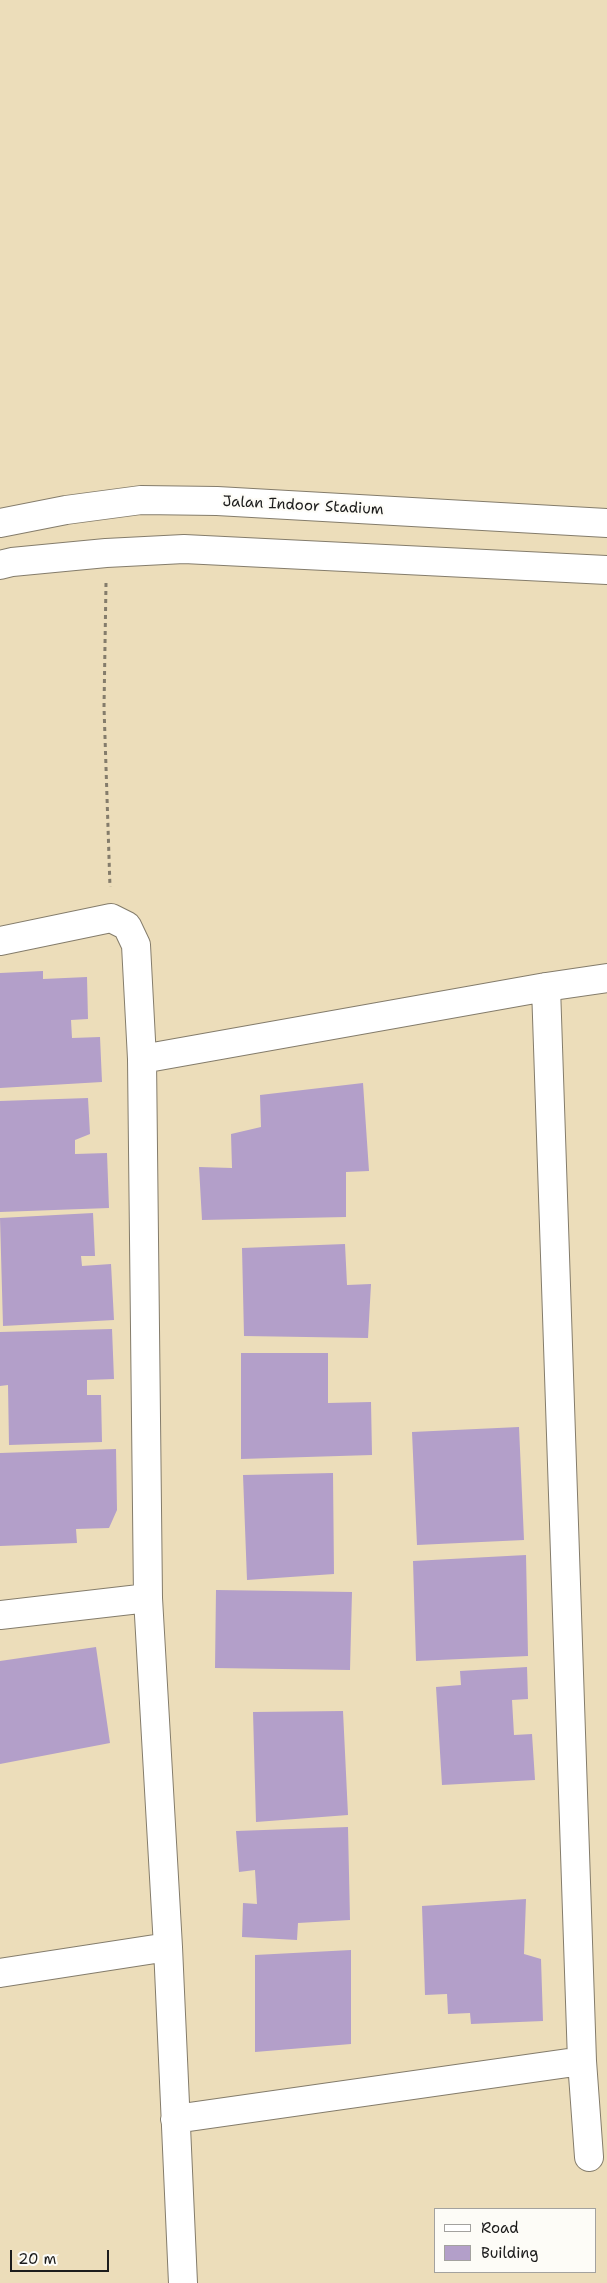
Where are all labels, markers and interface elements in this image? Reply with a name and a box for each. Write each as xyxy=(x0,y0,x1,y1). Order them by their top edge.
street label: Jalan Indoor Stadium xyxy=(222,493,384,519)
legend xyxy=(434,2208,597,2273)
text: Road xyxy=(481,2218,519,2238)
scale bar xyxy=(12,2240,111,2272)
text: Building xyxy=(481,2243,538,2263)
text: 20 m xyxy=(18,2249,57,2269)

